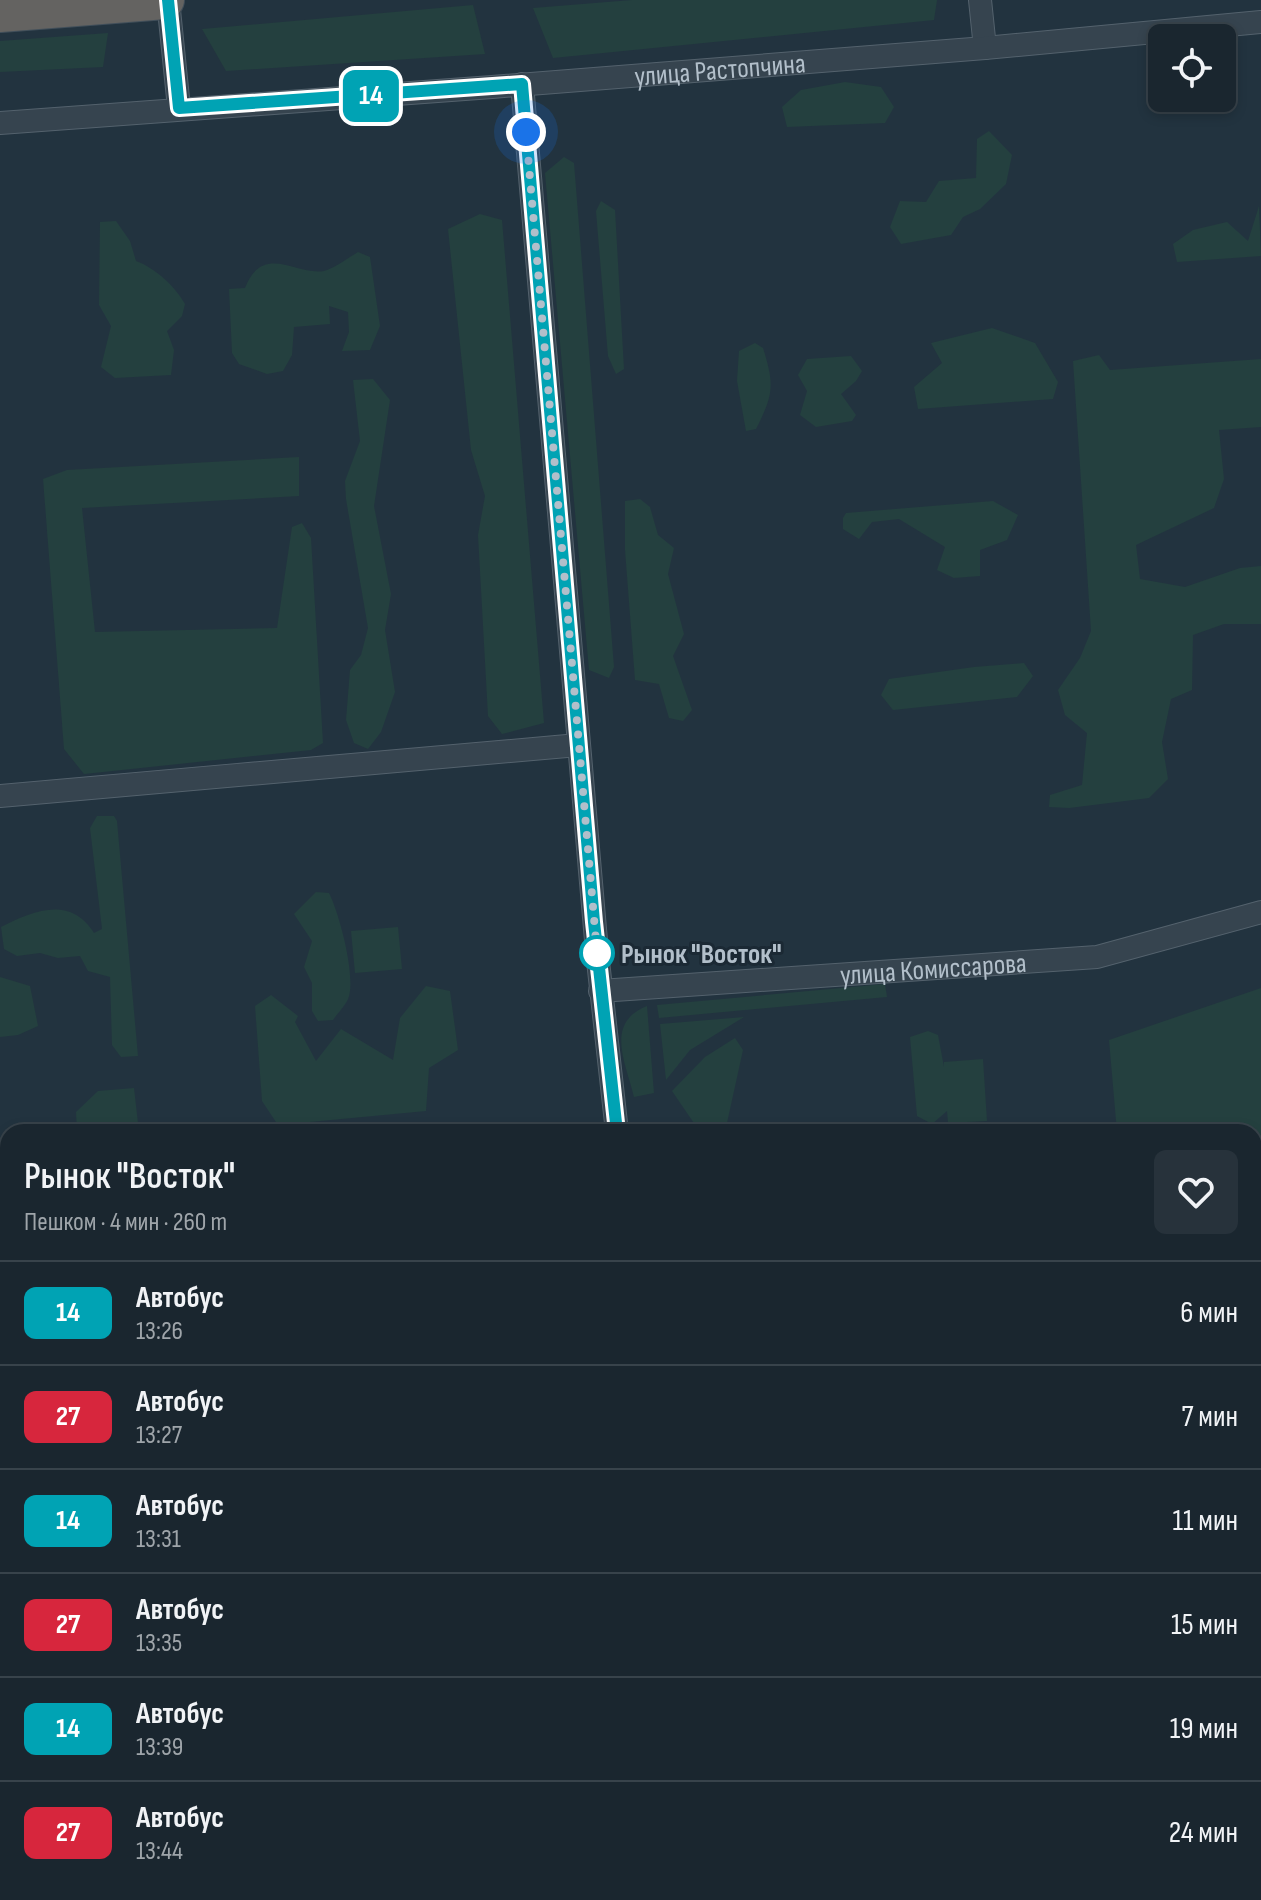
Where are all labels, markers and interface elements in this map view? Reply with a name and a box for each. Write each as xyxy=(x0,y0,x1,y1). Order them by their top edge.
map controls xyxy=(1148,24,1236,112)
button: locate xyxy=(1148,24,1236,112)
street label: улица Растопчина xyxy=(633,47,807,94)
line badge: 14 xyxy=(335,70,407,122)
text: 14 xyxy=(359,79,383,112)
your location xyxy=(506,112,546,152)
marker: Рынок "Восток" xyxy=(580,936,614,970)
place label: Рынок "Восток" xyxy=(621,938,782,971)
street label: улица Комиссарова xyxy=(839,947,1028,993)
button: heart xyxy=(1154,1150,1238,1234)
text: Рынок "Восток" xyxy=(24,1154,235,1199)
text: Пешком · 4 мин · 260 m xyxy=(24,1207,227,1238)
text: Автобус xyxy=(136,1280,224,1316)
text: 6 мин xyxy=(1180,1295,1238,1331)
text: 14 xyxy=(56,1296,80,1329)
text: 13:26 xyxy=(136,1316,183,1347)
text: Автобус xyxy=(136,1384,224,1420)
text: 7 мин xyxy=(1182,1399,1238,1435)
text: 27 xyxy=(56,1400,80,1433)
text: 13:27 xyxy=(136,1420,182,1451)
text: Автобус xyxy=(136,1488,224,1524)
text: 11 мин xyxy=(1173,1503,1238,1539)
text: 14 xyxy=(56,1504,80,1537)
text: 13:31 xyxy=(136,1524,181,1555)
text: Автобус xyxy=(136,1592,224,1628)
text: 15 мин xyxy=(1171,1607,1238,1643)
text: 27 xyxy=(56,1608,80,1641)
text: 13:35 xyxy=(136,1628,182,1659)
text: Автобус xyxy=(136,1696,224,1732)
text: 19 мин xyxy=(1170,1711,1238,1747)
text: 14 xyxy=(56,1712,80,1745)
text: 13:39 xyxy=(136,1732,183,1763)
text: Автобус xyxy=(136,1800,224,1836)
text: 24 мин xyxy=(1169,1815,1238,1851)
text: 27 xyxy=(56,1816,80,1849)
text: 13:44 xyxy=(136,1836,183,1867)

